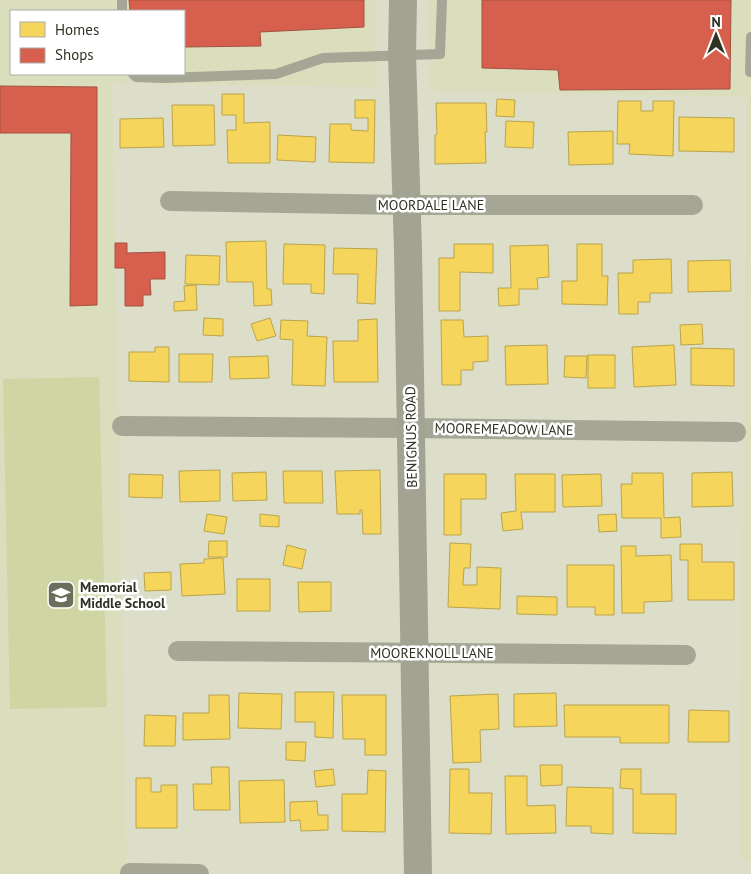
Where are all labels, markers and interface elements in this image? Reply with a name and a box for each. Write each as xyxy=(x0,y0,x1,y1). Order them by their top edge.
legend xyxy=(10,10,185,75)
north arrow xyxy=(691,10,741,60)
text: N xyxy=(711,13,721,31)
text: Homes xyxy=(55,20,99,39)
text: Shops xyxy=(55,45,94,64)
street label: MOORDALE LANE xyxy=(378,196,484,214)
street label: BENIGNUS ROAD xyxy=(401,386,421,488)
street label: MOOREMEADOW LANE xyxy=(435,419,573,439)
place label: Memorial Middle School xyxy=(80,578,166,612)
school or university icon: Memorial Middle School xyxy=(46,580,76,610)
street label: MOOREKNOLL LANE xyxy=(370,644,494,662)

